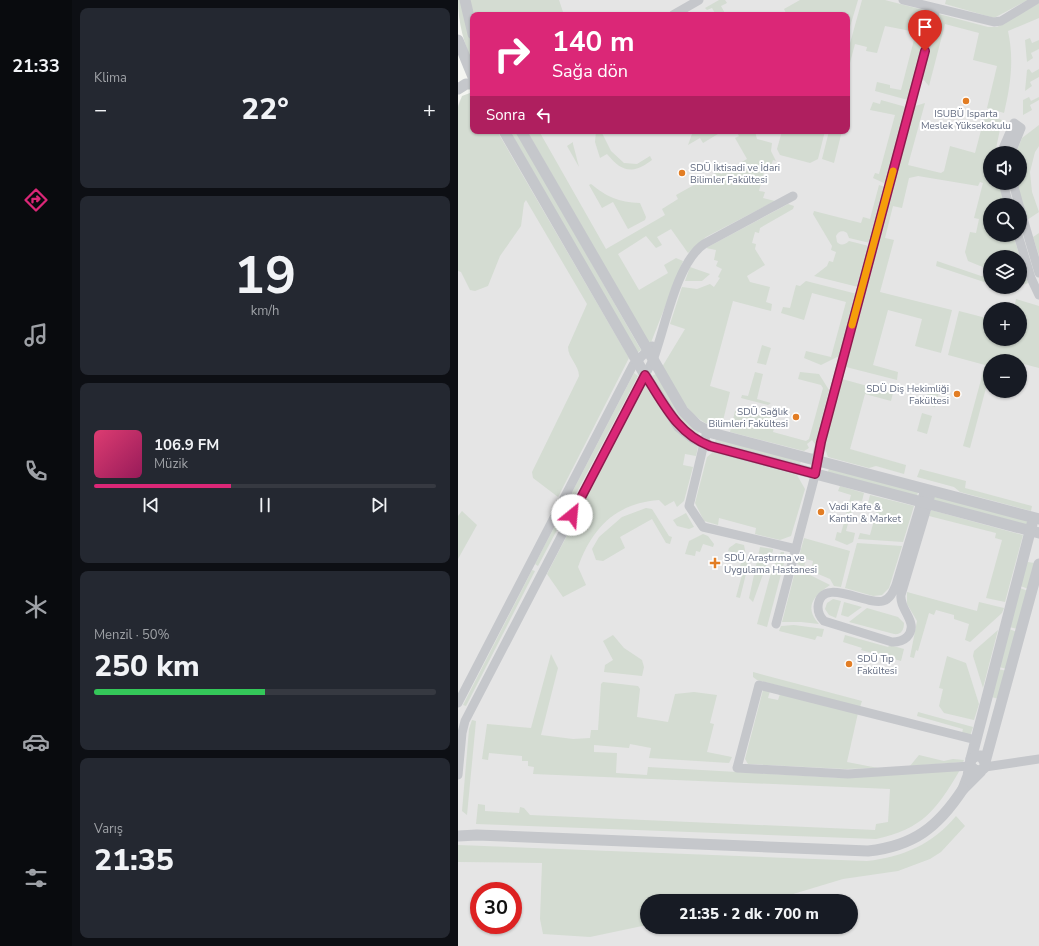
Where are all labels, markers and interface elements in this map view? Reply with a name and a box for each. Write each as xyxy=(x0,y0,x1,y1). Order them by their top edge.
pin xyxy=(908,10,942,51)
icon: arrive xyxy=(914,16,936,38)
text: 140 m xyxy=(552,23,635,61)
icon: right xyxy=(486,28,538,80)
text: 21:33 xyxy=(12,54,60,78)
text: Sağa dön xyxy=(552,59,628,83)
text: Klima xyxy=(94,69,127,87)
text: 22° xyxy=(241,89,289,130)
text: − xyxy=(94,95,107,125)
text: + xyxy=(423,95,436,125)
marker: ISUBÜ Isparta Meslek Yüksekokulu xyxy=(961,96,971,106)
icon: left xyxy=(533,104,555,126)
text: Sonra xyxy=(486,105,525,125)
place label: ISUBÜ Isparta Meslek Yüksekokulu xyxy=(921,107,1011,133)
map controls xyxy=(983,146,1027,398)
button: sound xyxy=(983,146,1027,190)
place label: SDÜ İktisadi ve İdari Bilimler Fakültesi xyxy=(690,161,780,187)
marker: SDÜ İktisadi ve İdari Bilimler Fakültesi xyxy=(677,168,687,178)
icon: directions xyxy=(22,186,50,214)
button: search xyxy=(983,198,1027,242)
text: 19 xyxy=(234,240,296,311)
button: layers xyxy=(983,250,1027,294)
text: km/h xyxy=(251,302,279,320)
button: + xyxy=(983,302,1027,346)
icon: music xyxy=(22,321,50,349)
button: − xyxy=(983,354,1027,398)
place label: SDÜ Diş Hekimliği Fakültesi xyxy=(866,382,949,408)
marker: SDÜ Diş Hekimliği Fakültesi xyxy=(952,389,962,399)
place label: SDÜ Sağlık Bilimleri Fakültesi xyxy=(708,405,789,431)
marker: SDÜ Sağlık Bilimleri Fakültesi xyxy=(791,412,801,422)
text: 106.9 FM xyxy=(154,435,219,455)
text: Müzik xyxy=(154,455,188,473)
icon: phone xyxy=(22,457,50,485)
icon: previous xyxy=(140,494,162,516)
icon: pause xyxy=(254,494,276,516)
icon: next xyxy=(368,494,390,516)
position arrow xyxy=(551,494,593,536)
place label: Vadi Kafe & Kantin & Market xyxy=(828,500,901,526)
marker: Vadi Kafe & Kantin & Market xyxy=(816,507,826,517)
place label: SDÜ Araştırma ve Uygulama Hastanesi xyxy=(724,551,817,577)
marker: SDÜ Araştırma ve Uygulama Hastanesi xyxy=(709,557,721,569)
icon: climate xyxy=(22,593,50,621)
text: Menzil · 50% xyxy=(94,626,170,644)
text: 250 km xyxy=(94,646,200,687)
place label: SDÜ Tıp Fakültesi xyxy=(857,652,897,678)
marker: SDÜ Tıp Fakültesi xyxy=(844,659,854,669)
icon: car xyxy=(22,728,50,756)
text: Varış xyxy=(94,820,123,838)
text: 21:35 xyxy=(94,840,174,881)
icon: filters xyxy=(22,864,50,892)
speed limit sign: 30 xyxy=(470,882,522,934)
text: 21:35 · 2 dk · 700 m xyxy=(679,904,819,924)

